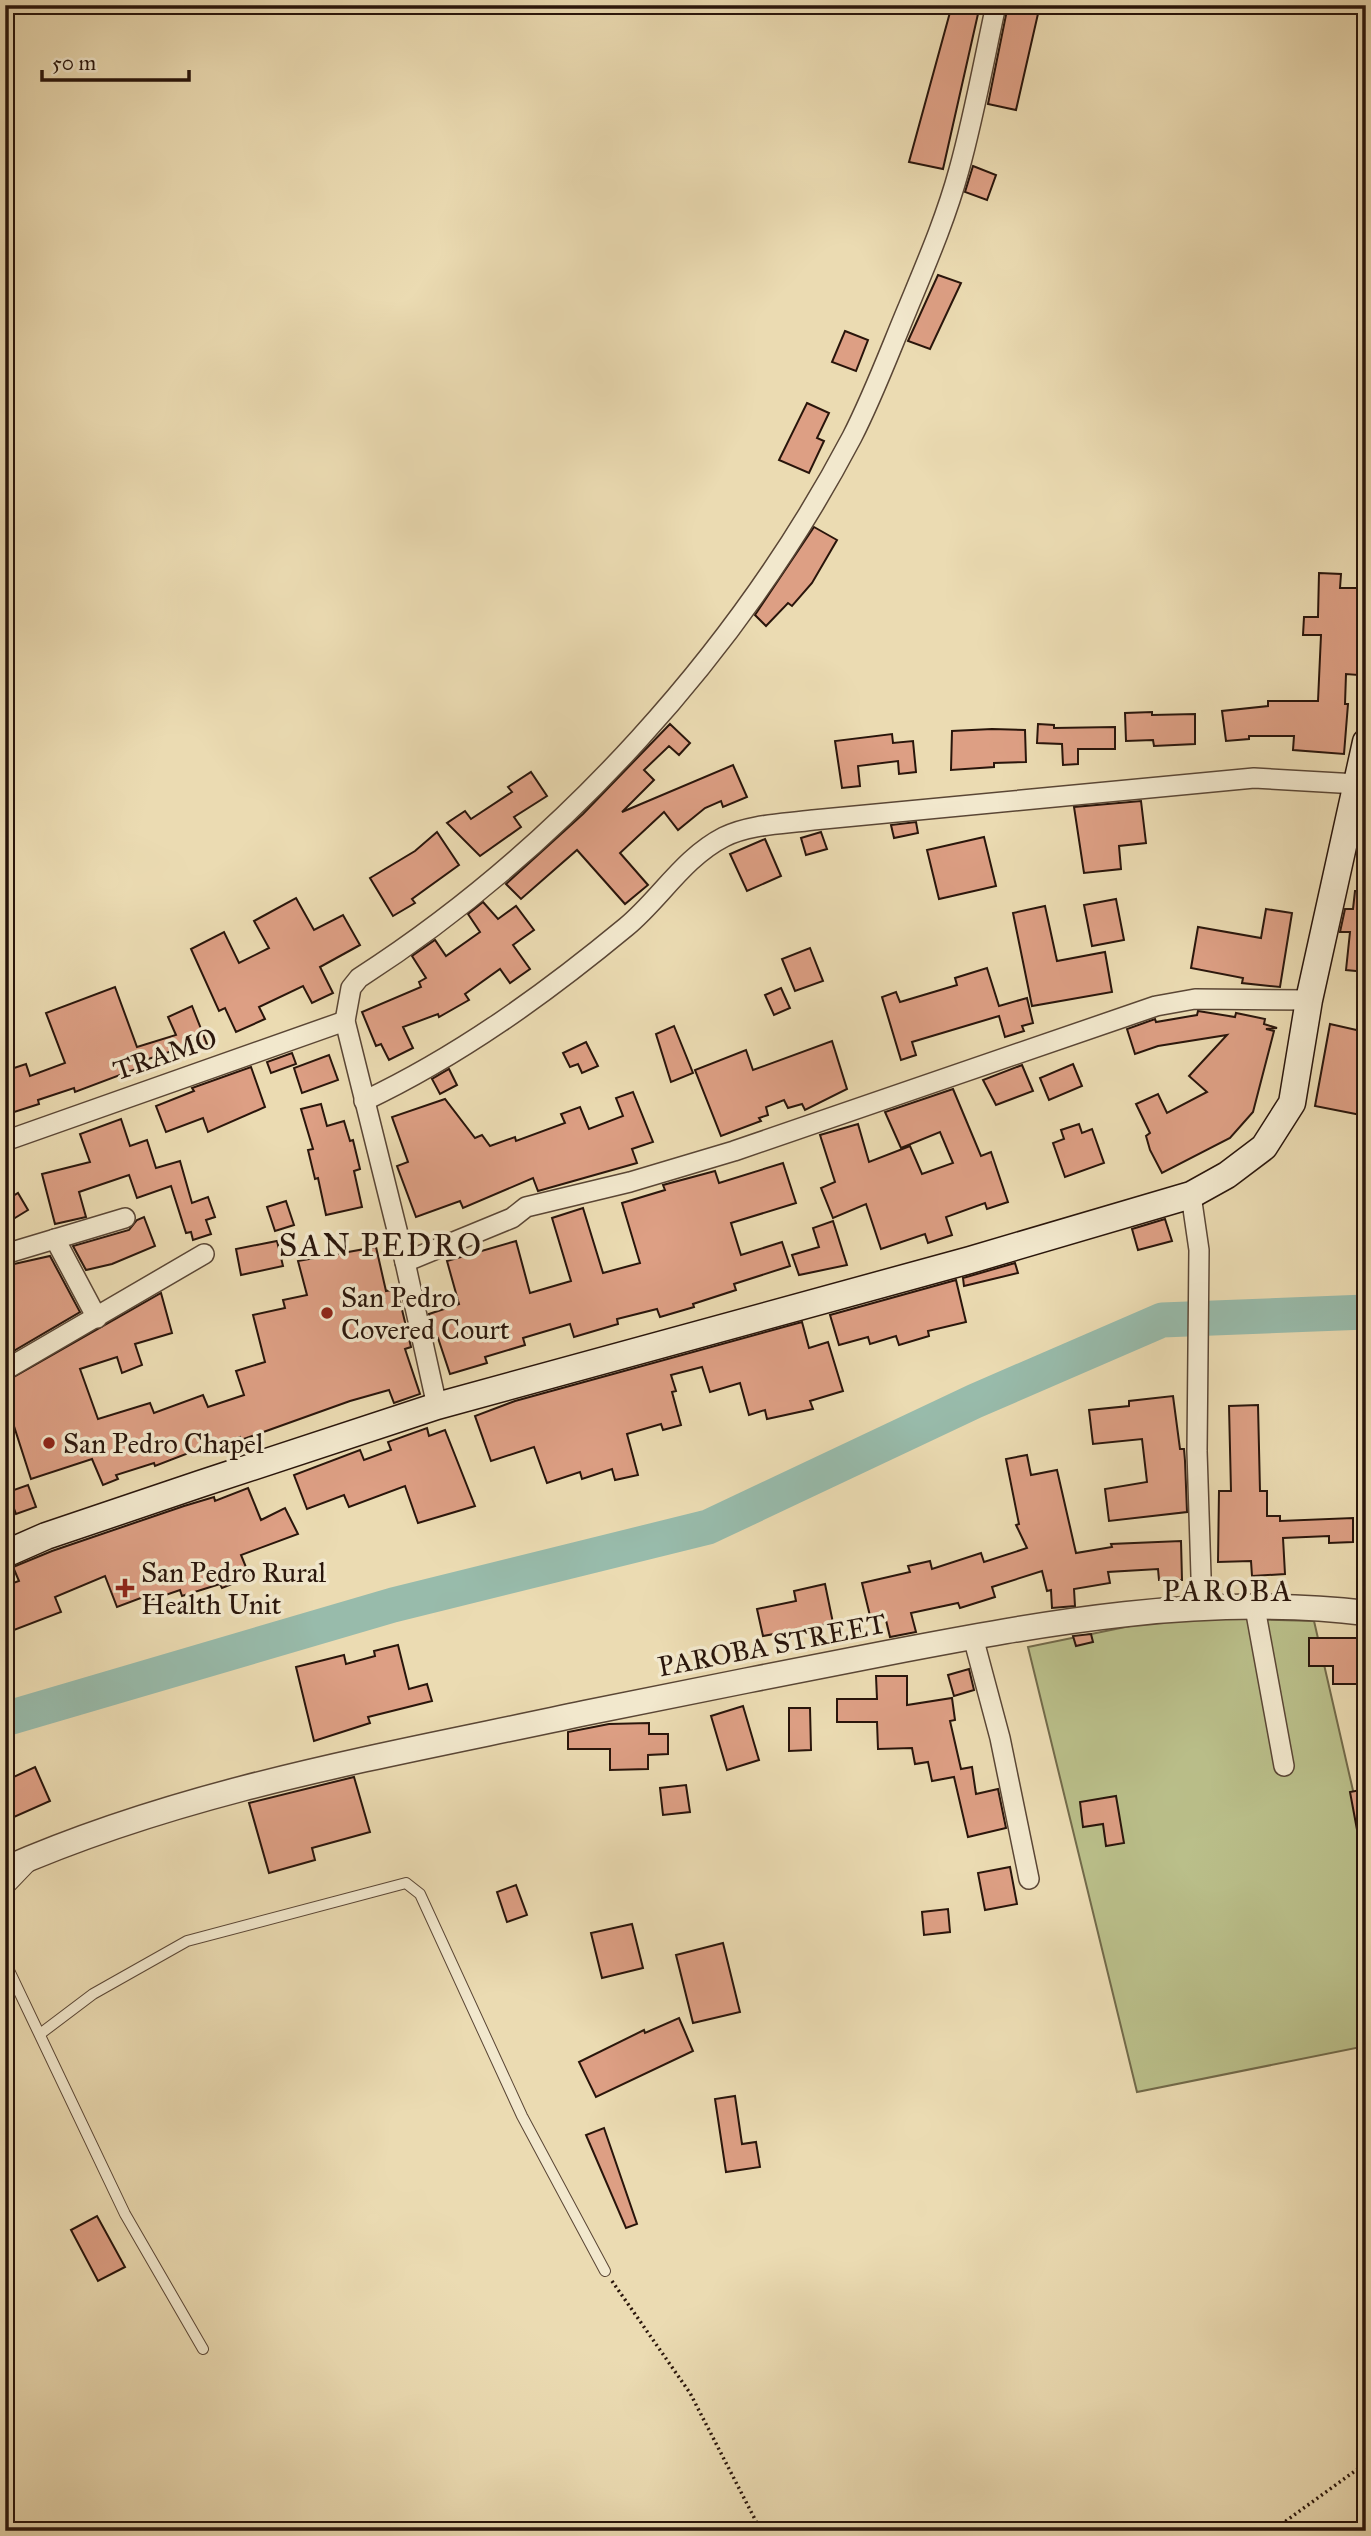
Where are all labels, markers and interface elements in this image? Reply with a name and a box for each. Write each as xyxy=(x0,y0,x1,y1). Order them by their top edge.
scale bar xyxy=(42,38,189,82)
text: 50 m xyxy=(52,50,97,76)
street label: TRAMO xyxy=(108,1020,222,1088)
district label: SAN PEDRO xyxy=(279,1226,483,1265)
place label: San Pedro Covered Court xyxy=(341,1280,510,1347)
marker: San Pedro Covered Court xyxy=(319,1305,335,1321)
place label: San Pedro Chapel xyxy=(63,1426,264,1461)
marker: San Pedro Chapel xyxy=(41,1435,57,1451)
place label: San Pedro Rural Health Unit xyxy=(141,1555,327,1622)
district label: PAROBA xyxy=(1162,1573,1294,1609)
marker: San Pedro Rural Health Unit xyxy=(115,1578,135,1598)
street label: PAROBA STREET xyxy=(655,1606,889,1684)

